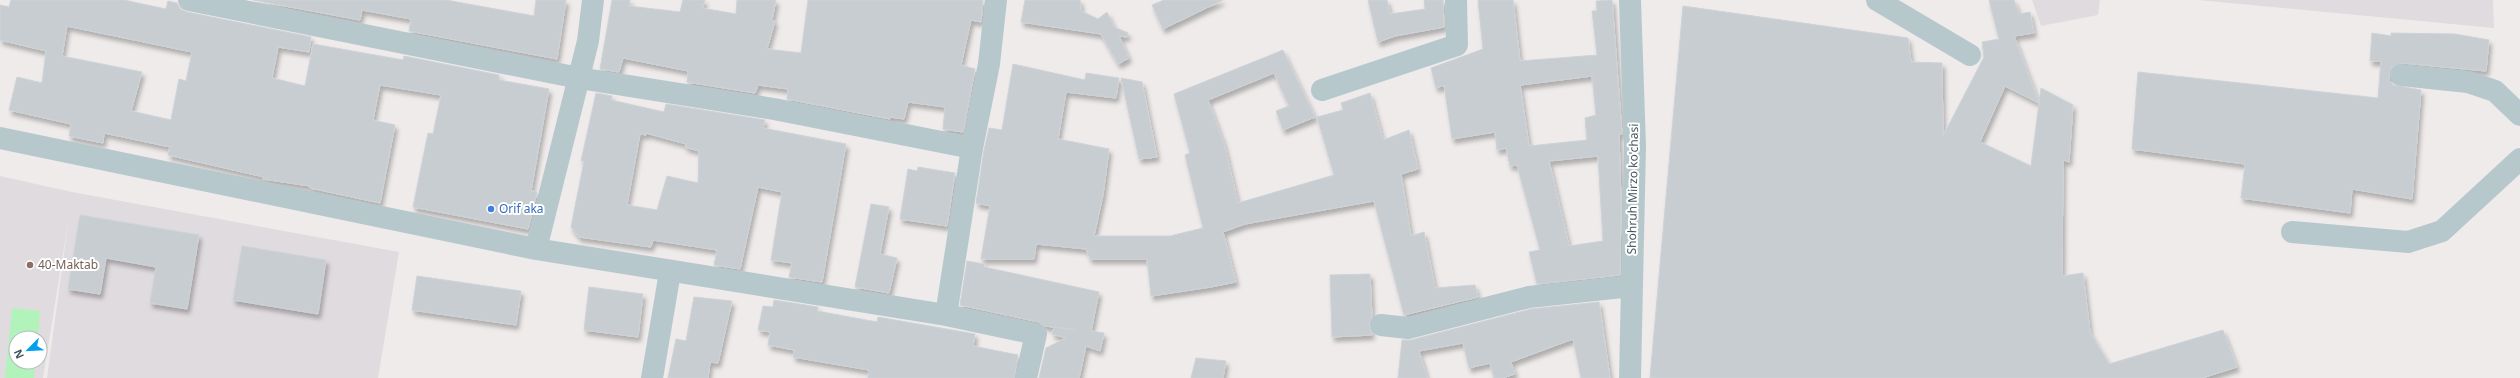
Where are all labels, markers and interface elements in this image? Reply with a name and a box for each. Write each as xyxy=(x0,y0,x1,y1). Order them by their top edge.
street label: Shohruh Mirzo ko'chasi xyxy=(1623,123,1642,255)
place label: Orif aka xyxy=(499,200,544,217)
marker: Orif aka xyxy=(486,204,496,214)
place label: 40-Maktab xyxy=(38,256,98,273)
marker: 40-Maktab xyxy=(25,260,35,270)
north arrow xyxy=(8,330,48,370)
text: N xyxy=(10,347,27,361)

